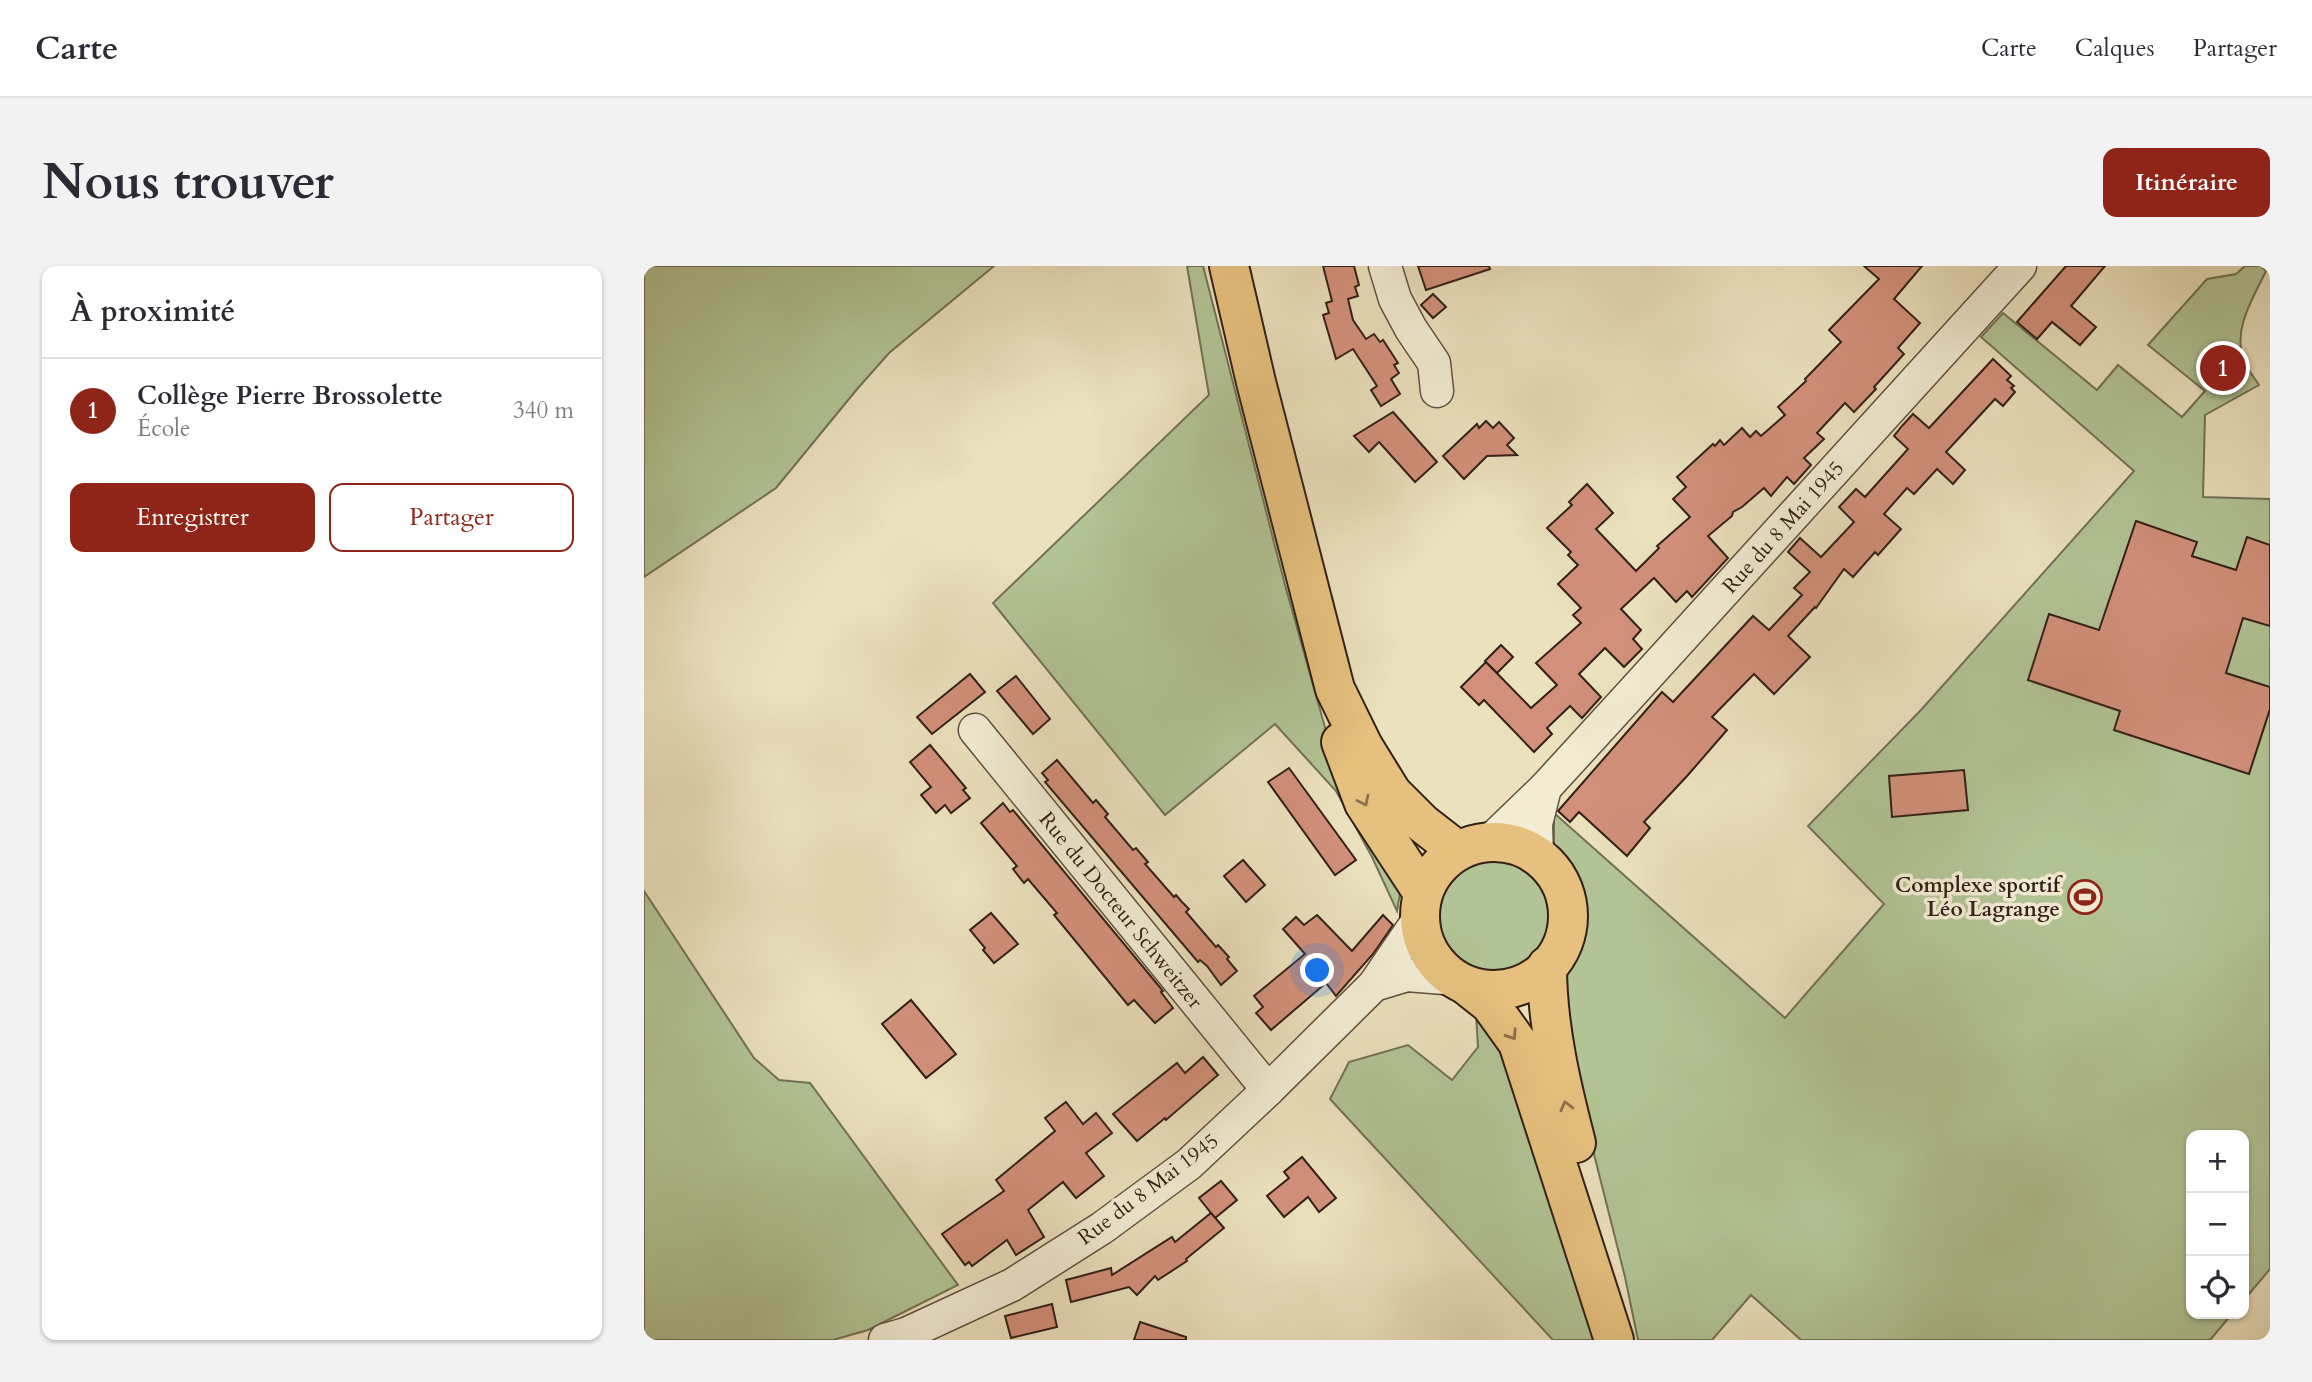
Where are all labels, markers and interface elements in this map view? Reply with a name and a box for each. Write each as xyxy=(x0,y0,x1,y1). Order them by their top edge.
text: Carte xyxy=(35,26,118,71)
text: Carte xyxy=(1981,32,2037,65)
text: Calques xyxy=(2075,32,2155,65)
text: Partager xyxy=(2193,32,2277,65)
button: Itinéraire xyxy=(2103,148,2270,217)
text: Nous trouver xyxy=(42,149,334,216)
text: À proximité xyxy=(70,291,235,332)
pin: 1 xyxy=(2200,342,2246,394)
text: Collège Pierre Brossolette xyxy=(137,378,443,413)
text: 1 xyxy=(87,395,99,426)
text: 340 m xyxy=(513,395,574,426)
text: École xyxy=(137,413,190,444)
street label: Rue du 8 Mai 1945 xyxy=(1716,455,1851,600)
button: Enregistrer xyxy=(70,483,315,552)
button: Partager xyxy=(329,483,574,552)
one-way arrow xyxy=(1356,794,1370,806)
street label: Rue du Docteur Schweitzer xyxy=(1032,806,1209,1015)
place label: Complexe sportif Léo Lagrange xyxy=(1895,871,2064,924)
sports icon: Complexe sportif Léo Lagrange xyxy=(2066,878,2104,916)
your location xyxy=(1300,953,1334,987)
one-way arrow xyxy=(1504,1027,1517,1040)
one-way arrow xyxy=(1560,1100,1574,1112)
street label: Rue du 8 Mai 1945 xyxy=(1072,1127,1225,1252)
map controls xyxy=(2186,1130,2249,1319)
button: + xyxy=(2186,1130,2249,1193)
button: − xyxy=(2186,1193,2249,1256)
button: locate xyxy=(2186,1256,2249,1319)

